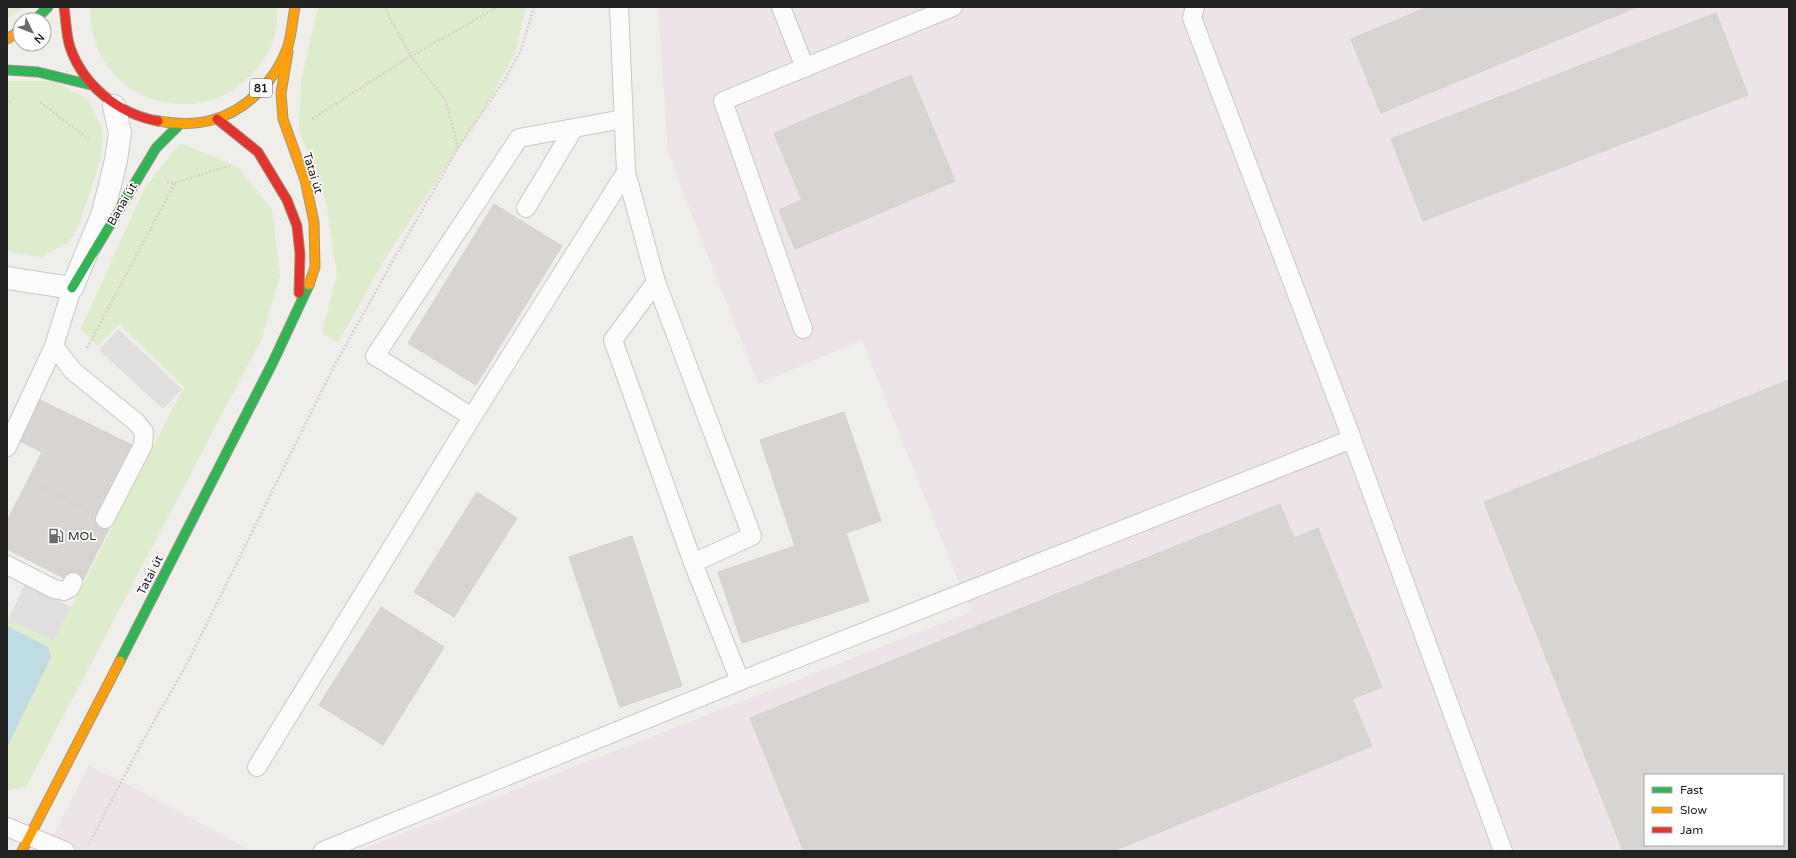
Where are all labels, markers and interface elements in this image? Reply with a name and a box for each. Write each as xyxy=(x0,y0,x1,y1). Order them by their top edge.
north arrow xyxy=(12,12,52,52)
text: N xyxy=(31,31,47,46)
road number: 81 xyxy=(250,79,272,97)
street label: Tatai út xyxy=(300,151,326,196)
street label: Banai út xyxy=(104,180,140,228)
fuel station icon: MOL xyxy=(47,527,65,545)
place label: MOL xyxy=(68,529,96,543)
street label: Tatai út xyxy=(134,553,166,597)
legend xyxy=(1644,774,1784,846)
text: Fast xyxy=(1680,783,1704,797)
text: Slow xyxy=(1680,803,1707,817)
text: Jam xyxy=(1680,823,1703,837)

